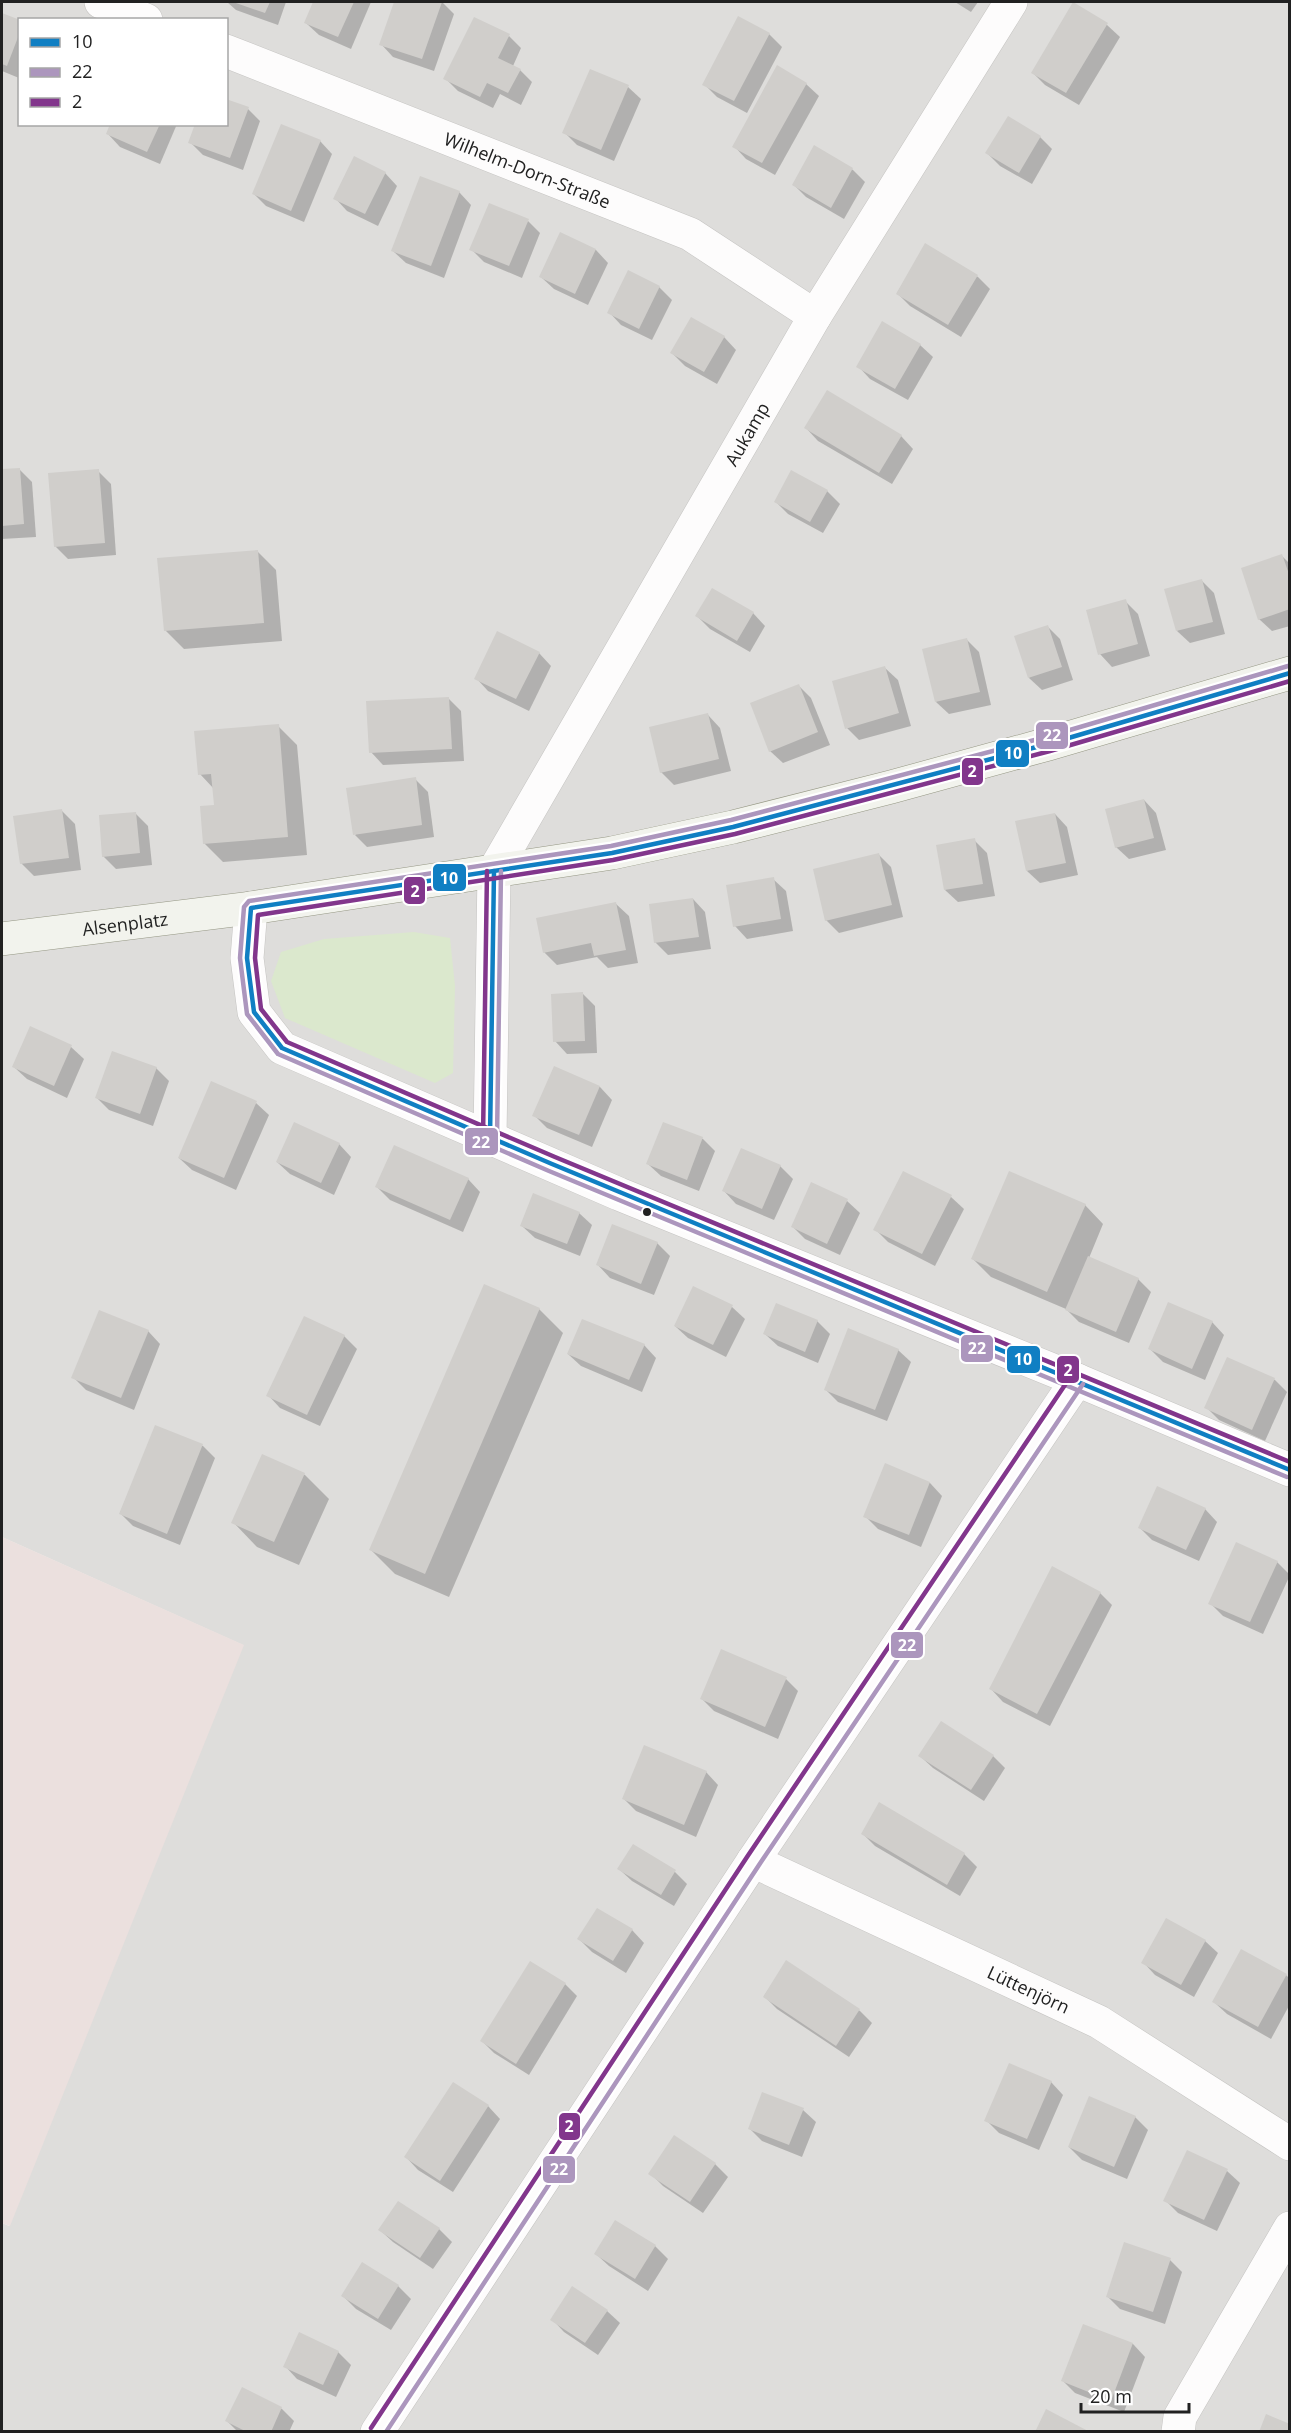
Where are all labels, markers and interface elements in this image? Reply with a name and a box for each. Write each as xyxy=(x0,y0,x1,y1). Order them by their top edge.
legend xyxy=(18,18,228,126)
text: 10 xyxy=(72,29,93,53)
text: 22 xyxy=(72,59,93,83)
text: 2 xyxy=(72,89,82,113)
street label: Wilhelm-Dorn-Straße xyxy=(441,126,614,214)
street label: Aukamp xyxy=(719,398,775,470)
line badge: 22 xyxy=(1035,721,1069,750)
text: 22 xyxy=(1043,724,1061,746)
line badge: 10 xyxy=(995,739,1030,768)
text: 10 xyxy=(1004,742,1022,764)
line badge: 2 xyxy=(961,757,984,786)
text: 2 xyxy=(967,760,977,782)
line badge: 10 xyxy=(432,863,467,892)
text: 10 xyxy=(440,867,458,889)
line badge: 2 xyxy=(403,876,426,905)
text: 2 xyxy=(410,880,420,902)
street label: Alsenplatz xyxy=(81,906,169,941)
line badge: 22 xyxy=(464,1127,499,1156)
text: 22 xyxy=(472,1131,490,1153)
unlabelled marker xyxy=(641,1206,653,1218)
line badge: 22 xyxy=(960,1334,994,1363)
text: 22 xyxy=(968,1337,986,1359)
line badge: 10 xyxy=(1006,1345,1041,1374)
text: 10 xyxy=(1014,1348,1032,1370)
line badge: 2 xyxy=(1056,1355,1080,1384)
text: 2 xyxy=(1063,1359,1073,1381)
line badge: 22 xyxy=(890,1631,924,1659)
text: 22 xyxy=(898,1634,916,1656)
street label: Lüttenjörn xyxy=(984,1960,1074,2019)
line badge: 2 xyxy=(558,2112,581,2141)
text: 2 xyxy=(564,2115,574,2137)
line badge: 22 xyxy=(542,2155,576,2184)
text: 22 xyxy=(550,2158,568,2180)
scale bar xyxy=(1081,2376,1189,2414)
text: 20 m xyxy=(1090,2384,1132,2408)

